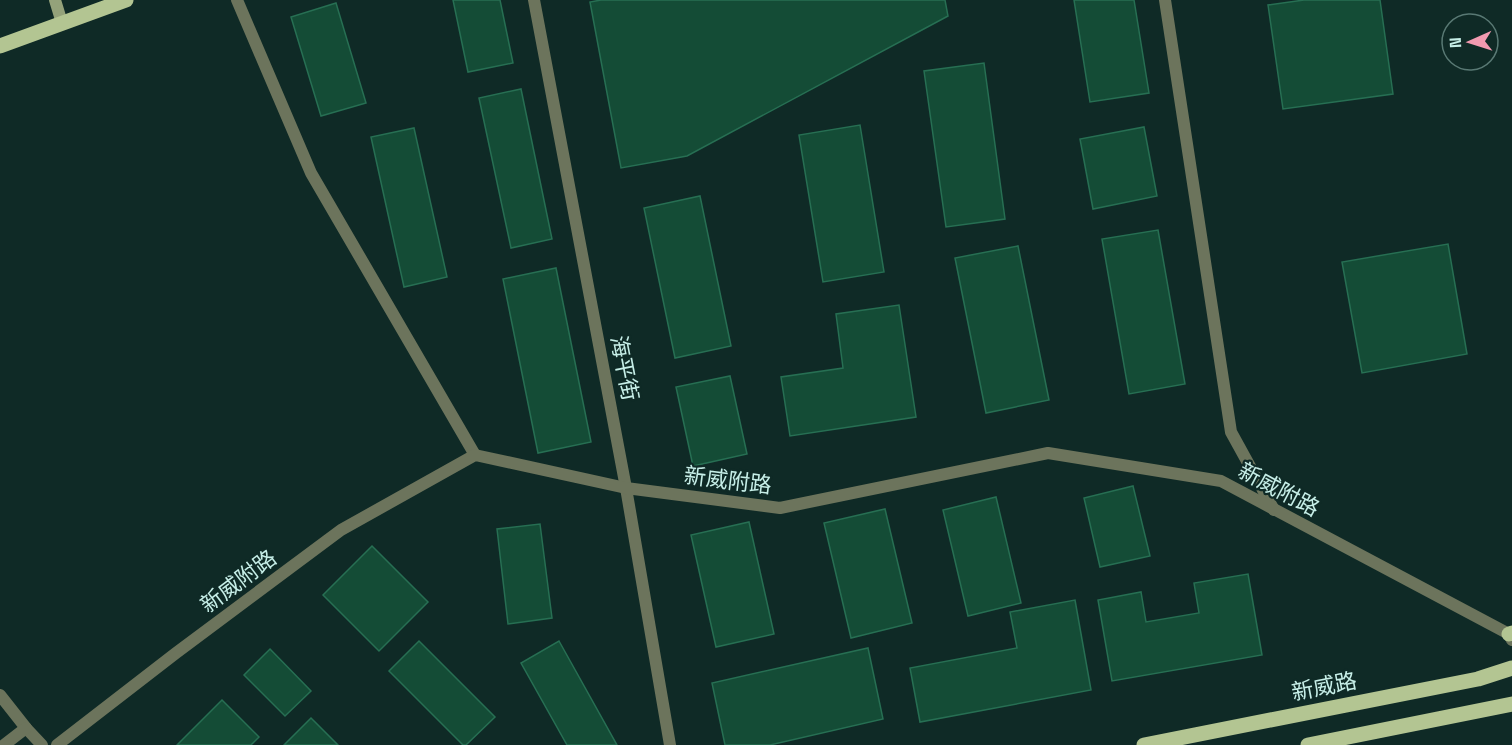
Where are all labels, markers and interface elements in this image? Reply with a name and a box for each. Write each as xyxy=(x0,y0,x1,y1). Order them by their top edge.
north arrow xyxy=(1440,12,1500,72)
text: N xyxy=(1445,37,1466,49)
street label: 海平街 xyxy=(605,333,645,403)
street label: 新威附路 xyxy=(1234,456,1324,522)
street label: 新威附路 xyxy=(683,461,773,499)
street label: 新威附路 xyxy=(194,543,282,619)
street label: 新威路 xyxy=(1289,666,1359,706)

